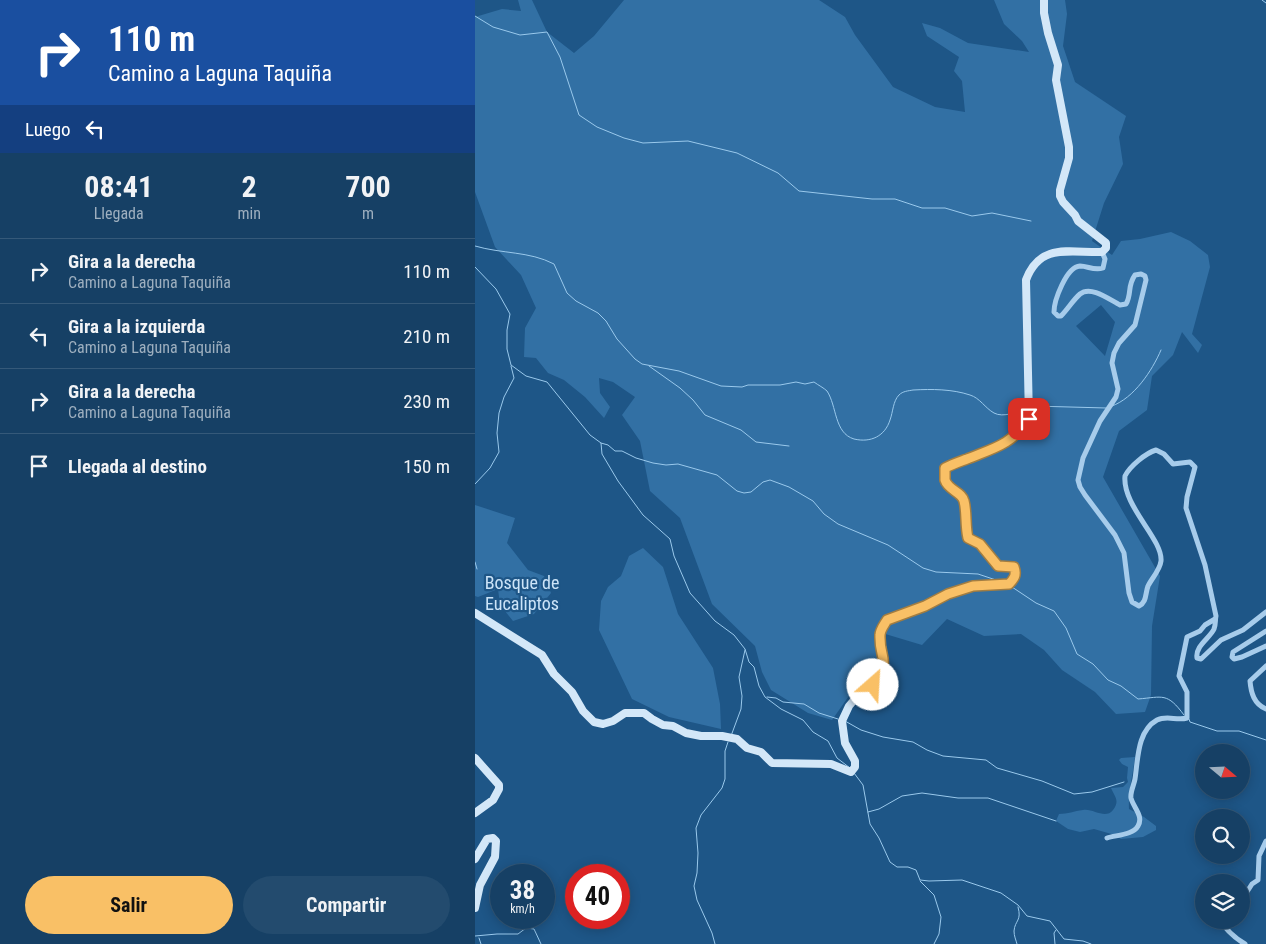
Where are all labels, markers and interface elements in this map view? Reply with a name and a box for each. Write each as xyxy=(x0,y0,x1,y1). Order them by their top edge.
text: 110 m xyxy=(108,19,195,60)
icon: right xyxy=(25,20,90,85)
text: Camino a Laguna Taquiña xyxy=(108,61,332,86)
icon: left xyxy=(81,115,109,143)
text: Luego xyxy=(25,118,71,141)
text: 08:41 xyxy=(84,169,153,204)
text: 2 xyxy=(242,169,257,204)
text: 700 xyxy=(345,169,391,204)
text: Llegada xyxy=(94,204,144,223)
text: min xyxy=(237,204,261,223)
text: m xyxy=(362,204,374,223)
text: Gira a la derecha xyxy=(68,250,195,273)
icon: right xyxy=(25,257,53,285)
text: 110 m xyxy=(403,260,450,283)
text: Camino a Laguna Taquiña xyxy=(68,273,231,292)
text: Gira a la izquierda xyxy=(68,315,205,338)
icon: left xyxy=(25,322,53,350)
text: 210 m xyxy=(403,325,450,348)
text: Camino a Laguna Taquiña xyxy=(68,338,231,357)
text: Gira a la derecha xyxy=(68,380,195,403)
icon: right xyxy=(25,387,53,415)
text: 230 m xyxy=(403,390,450,413)
pin xyxy=(1008,398,1050,440)
text: Camino a Laguna Taquiña xyxy=(68,403,231,422)
icon: arrive xyxy=(1015,405,1043,433)
icon: arrive xyxy=(25,452,53,480)
text: Llegada al destino xyxy=(68,455,207,478)
text: 150 m xyxy=(403,455,450,478)
park label: Bosque de Eucaliptos xyxy=(485,572,559,614)
position arrow xyxy=(846,658,898,710)
north arrow xyxy=(1195,744,1250,799)
map controls xyxy=(1195,744,1250,929)
button: search xyxy=(1195,809,1250,864)
speed limit sign: 40 xyxy=(565,864,630,929)
button: layers xyxy=(1195,874,1250,929)
button: Salir xyxy=(25,876,233,934)
button: Compartir xyxy=(243,876,450,934)
text: 38 xyxy=(510,876,535,905)
text: km/h xyxy=(510,902,535,916)

